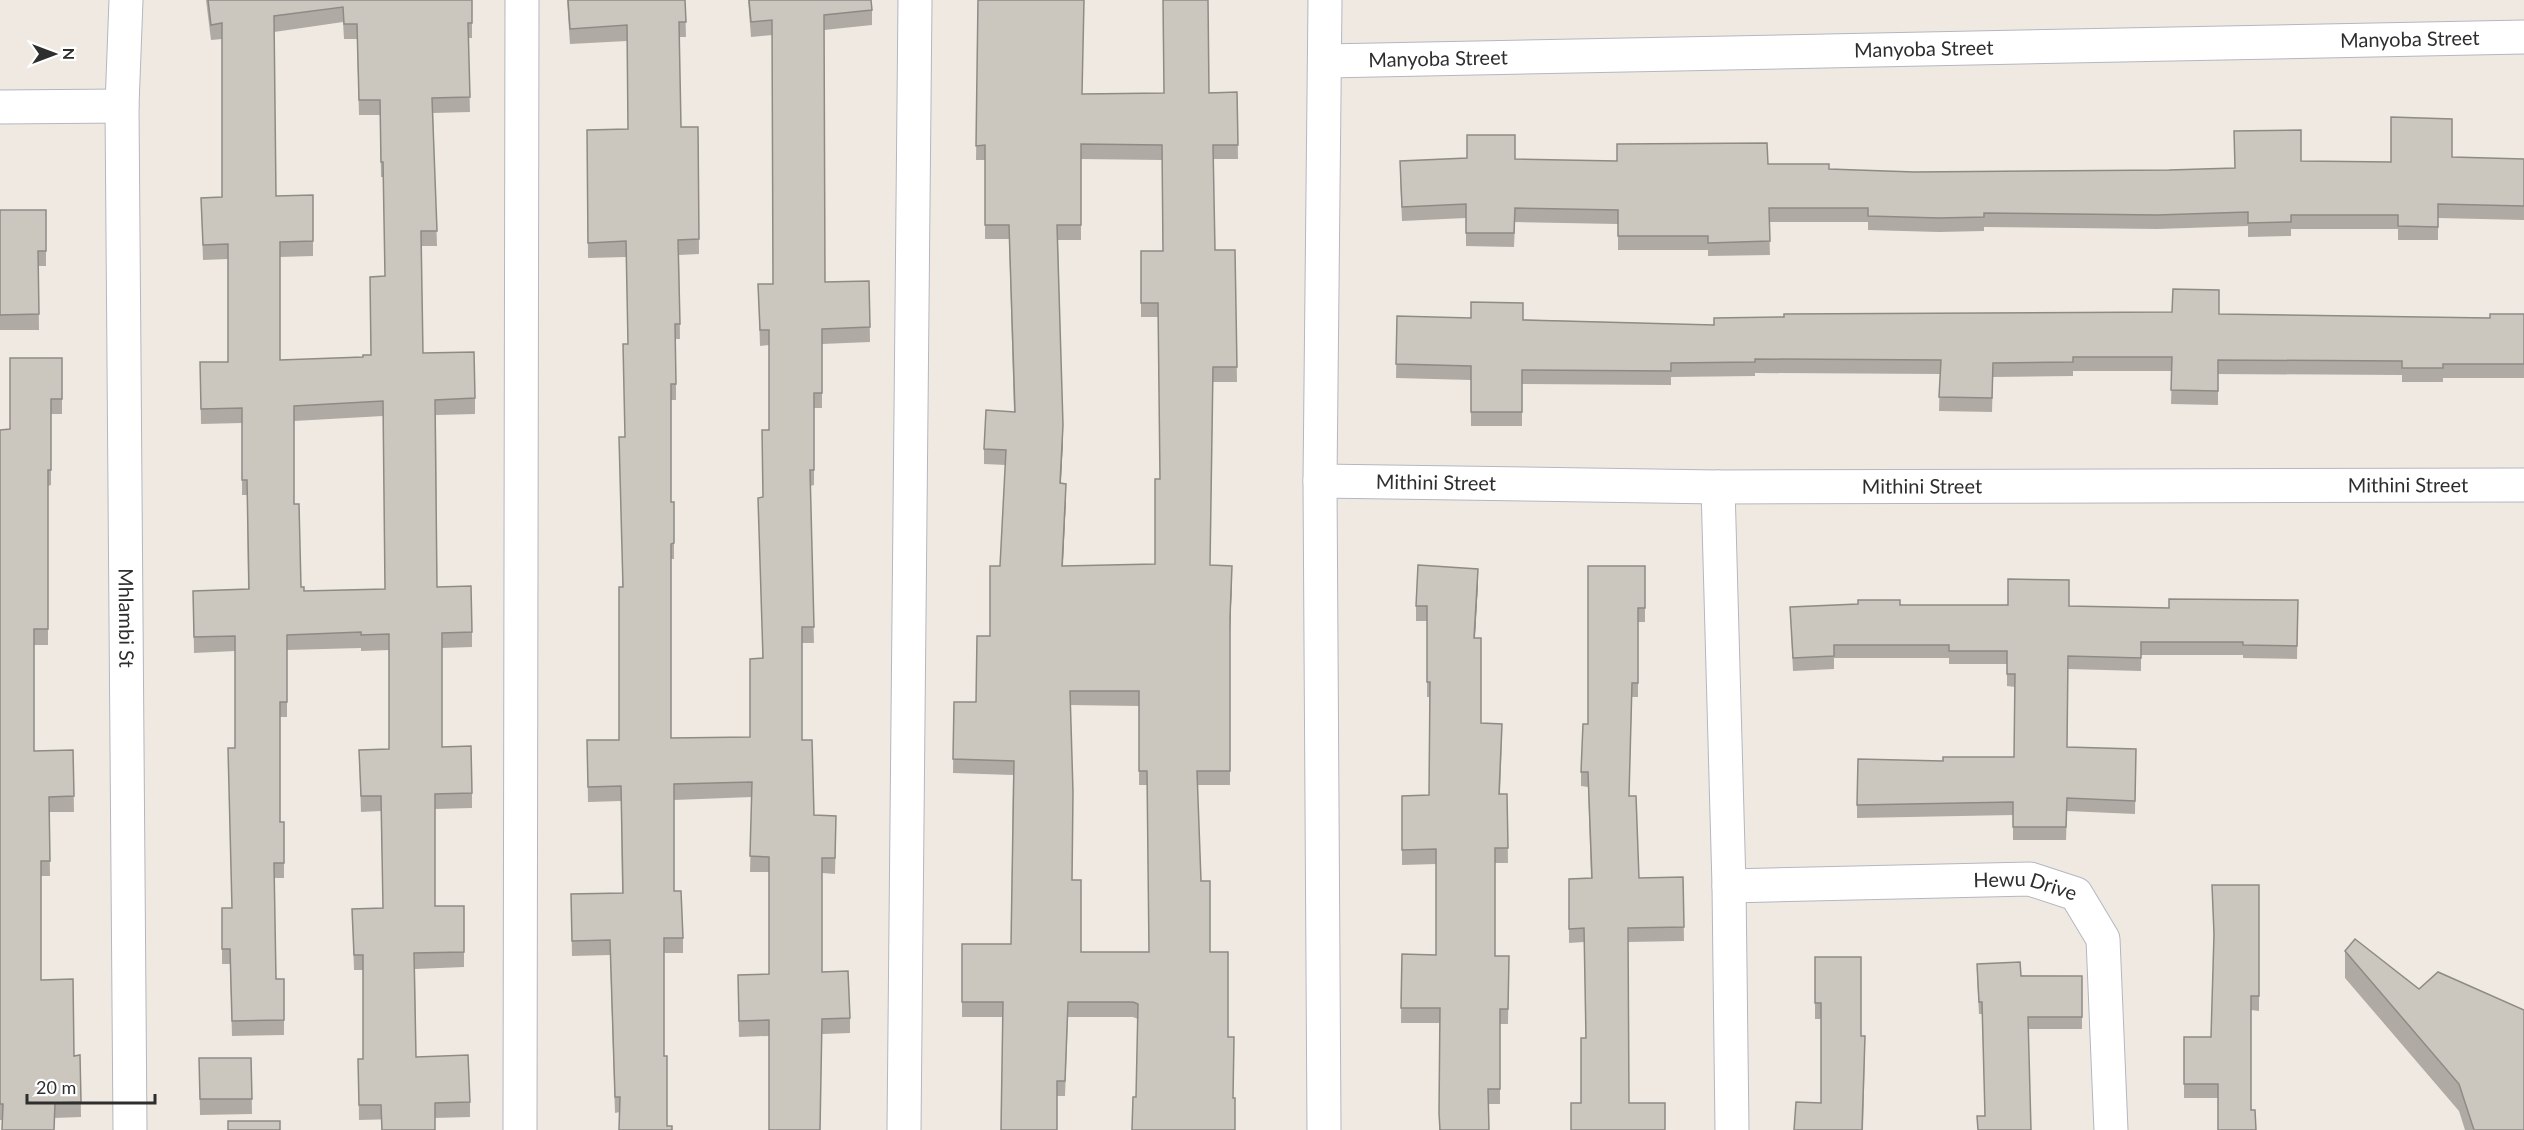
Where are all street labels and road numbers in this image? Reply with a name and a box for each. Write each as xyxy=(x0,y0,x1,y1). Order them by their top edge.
street label: Manyoba Street xyxy=(2340,25,2480,52)
street label: Manyoba Street xyxy=(1854,35,1994,61)
street label: Manyoba Street xyxy=(1368,44,1508,71)
street label: Mithini Street xyxy=(1376,469,1496,495)
street label: Mithini Street xyxy=(2348,472,2468,496)
street label: Mithini Street xyxy=(1862,473,1982,498)
street label: Mhlambi St xyxy=(115,568,139,668)
street label: Hewu Drive xyxy=(1973,866,2080,904)

